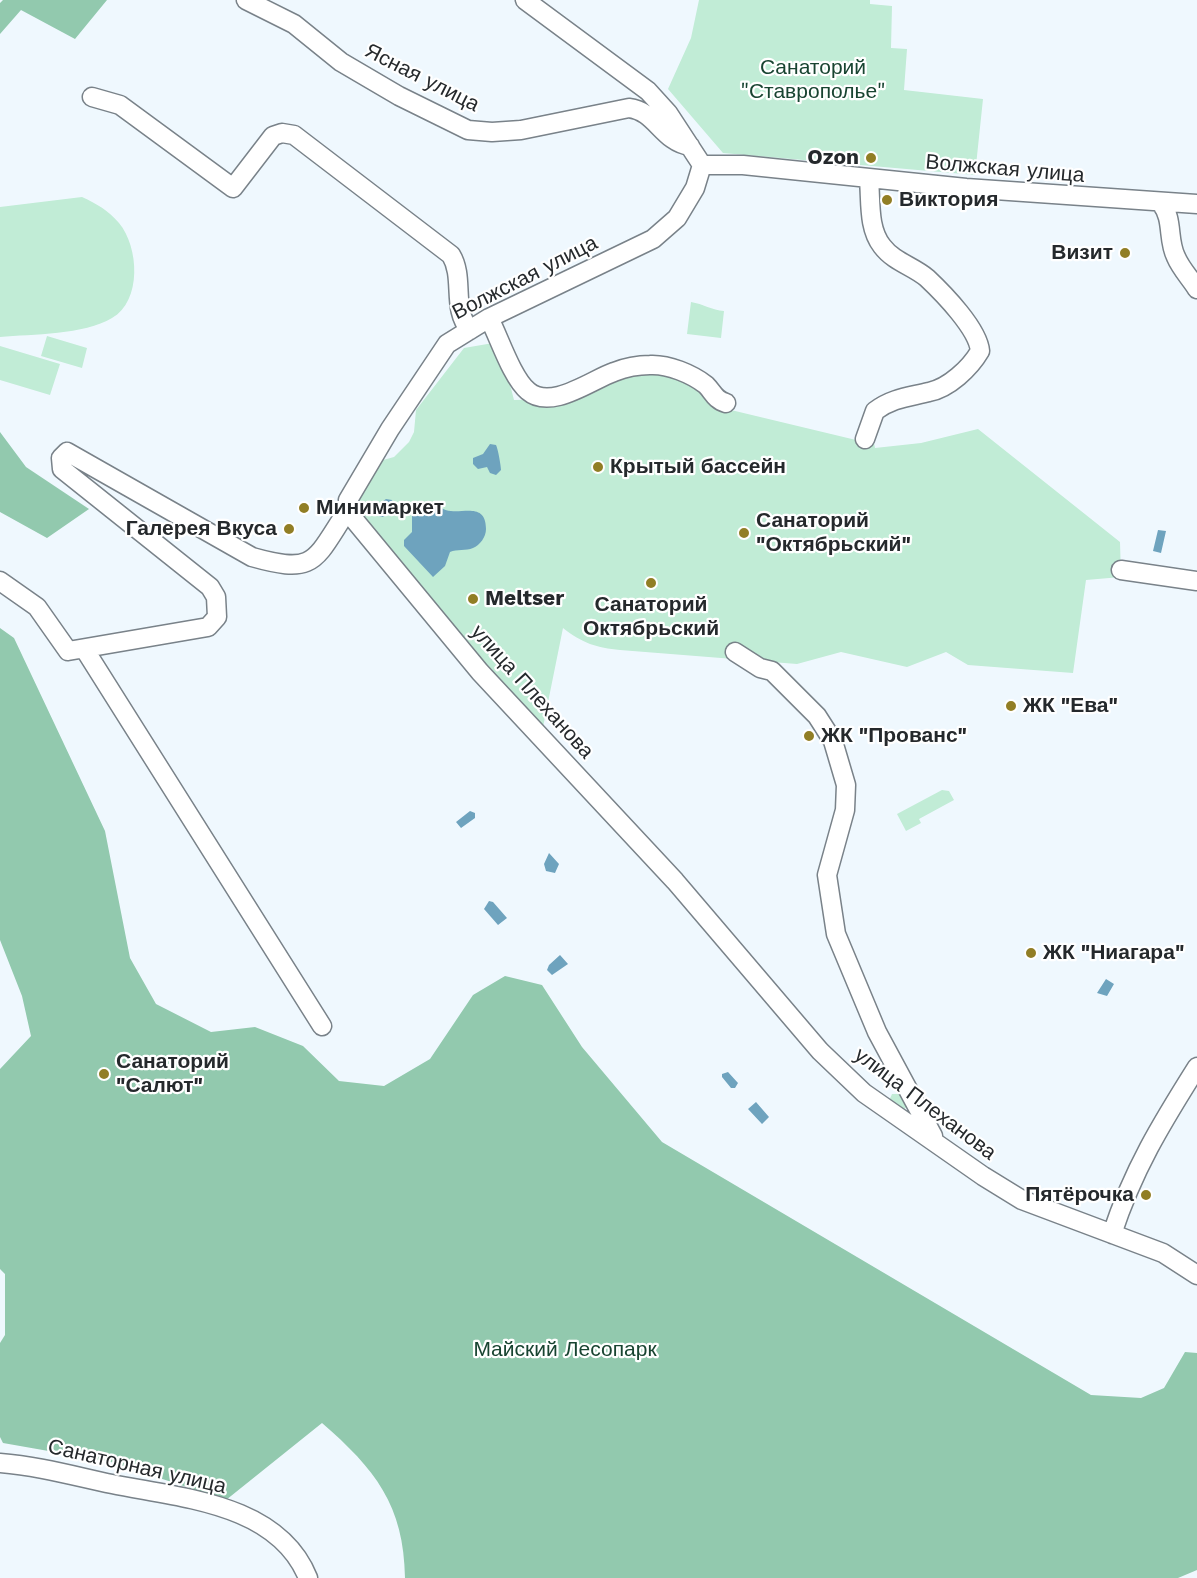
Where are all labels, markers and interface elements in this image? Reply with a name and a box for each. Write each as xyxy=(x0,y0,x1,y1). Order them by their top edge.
street label: Ясная улица xyxy=(361,38,483,118)
park label: Санаторий "Ставрополье" xyxy=(740,55,886,105)
place label: Ozon xyxy=(807,145,859,171)
street label: Волжская улица xyxy=(924,149,1086,189)
marker: Ozon xyxy=(864,151,878,165)
place label: Виктория xyxy=(899,187,998,213)
marker: Виктория xyxy=(880,193,894,207)
street label: Волжская улица xyxy=(448,231,602,325)
place label: Визит xyxy=(1051,240,1113,266)
marker: Визит xyxy=(1118,246,1132,260)
place label: Крытый бассейн xyxy=(610,454,786,480)
marker: Крытый бассейн xyxy=(591,460,605,474)
place label: Минимаркет xyxy=(316,495,444,521)
marker: Минимаркет xyxy=(297,501,311,515)
place label: Санаторий "Октябрьский" xyxy=(756,508,911,558)
place label: Галерея Вкуса xyxy=(126,516,277,542)
marker: Галерея Вкуса xyxy=(282,522,296,536)
marker: Санаторий "Октябрьский" xyxy=(737,526,751,540)
marker: Санаторий Октябрьский xyxy=(644,576,658,590)
place label: Meltser xyxy=(485,586,564,612)
marker: Meltser xyxy=(466,592,480,606)
place label: Санаторий Октябрьский xyxy=(583,592,719,642)
street label: улица Плеханова xyxy=(465,620,599,764)
place label: ЖК "Ева" xyxy=(1023,693,1118,719)
marker: ЖК "Ева" xyxy=(1004,699,1018,713)
place label: ЖК "Прованс" xyxy=(821,723,967,749)
marker: ЖК "Прованс" xyxy=(802,729,816,743)
place label: ЖК "Ниагара" xyxy=(1043,940,1184,966)
marker: ЖК "Ниагара" xyxy=(1024,946,1038,960)
street label: улица Плеханова xyxy=(849,1042,1001,1166)
place label: Санаторий "Салют" xyxy=(116,1049,229,1099)
marker: Санаторий "Салют" xyxy=(97,1067,111,1081)
place label: Пятёрочка xyxy=(1025,1182,1134,1208)
marker: Пятёрочка xyxy=(1139,1188,1153,1202)
park label: Майский Лесопарк xyxy=(473,1337,657,1363)
street label: Санаторная улица xyxy=(45,1434,229,1500)

